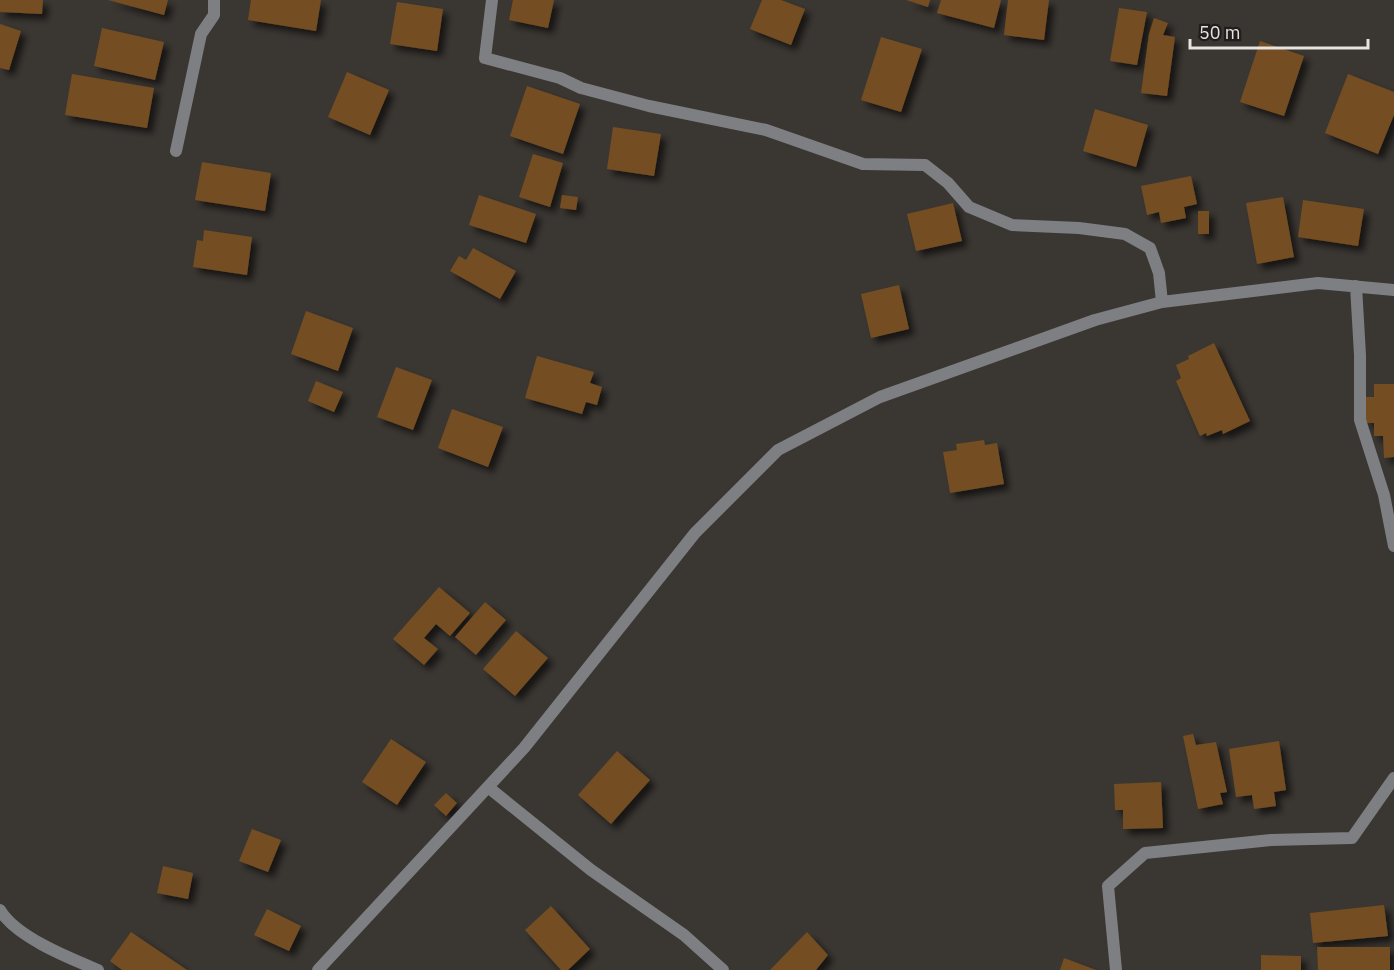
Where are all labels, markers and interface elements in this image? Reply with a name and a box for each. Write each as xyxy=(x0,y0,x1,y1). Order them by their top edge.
scale bar xyxy=(1190,12,1368,50)
text: 50 m xyxy=(1199,21,1241,44)

